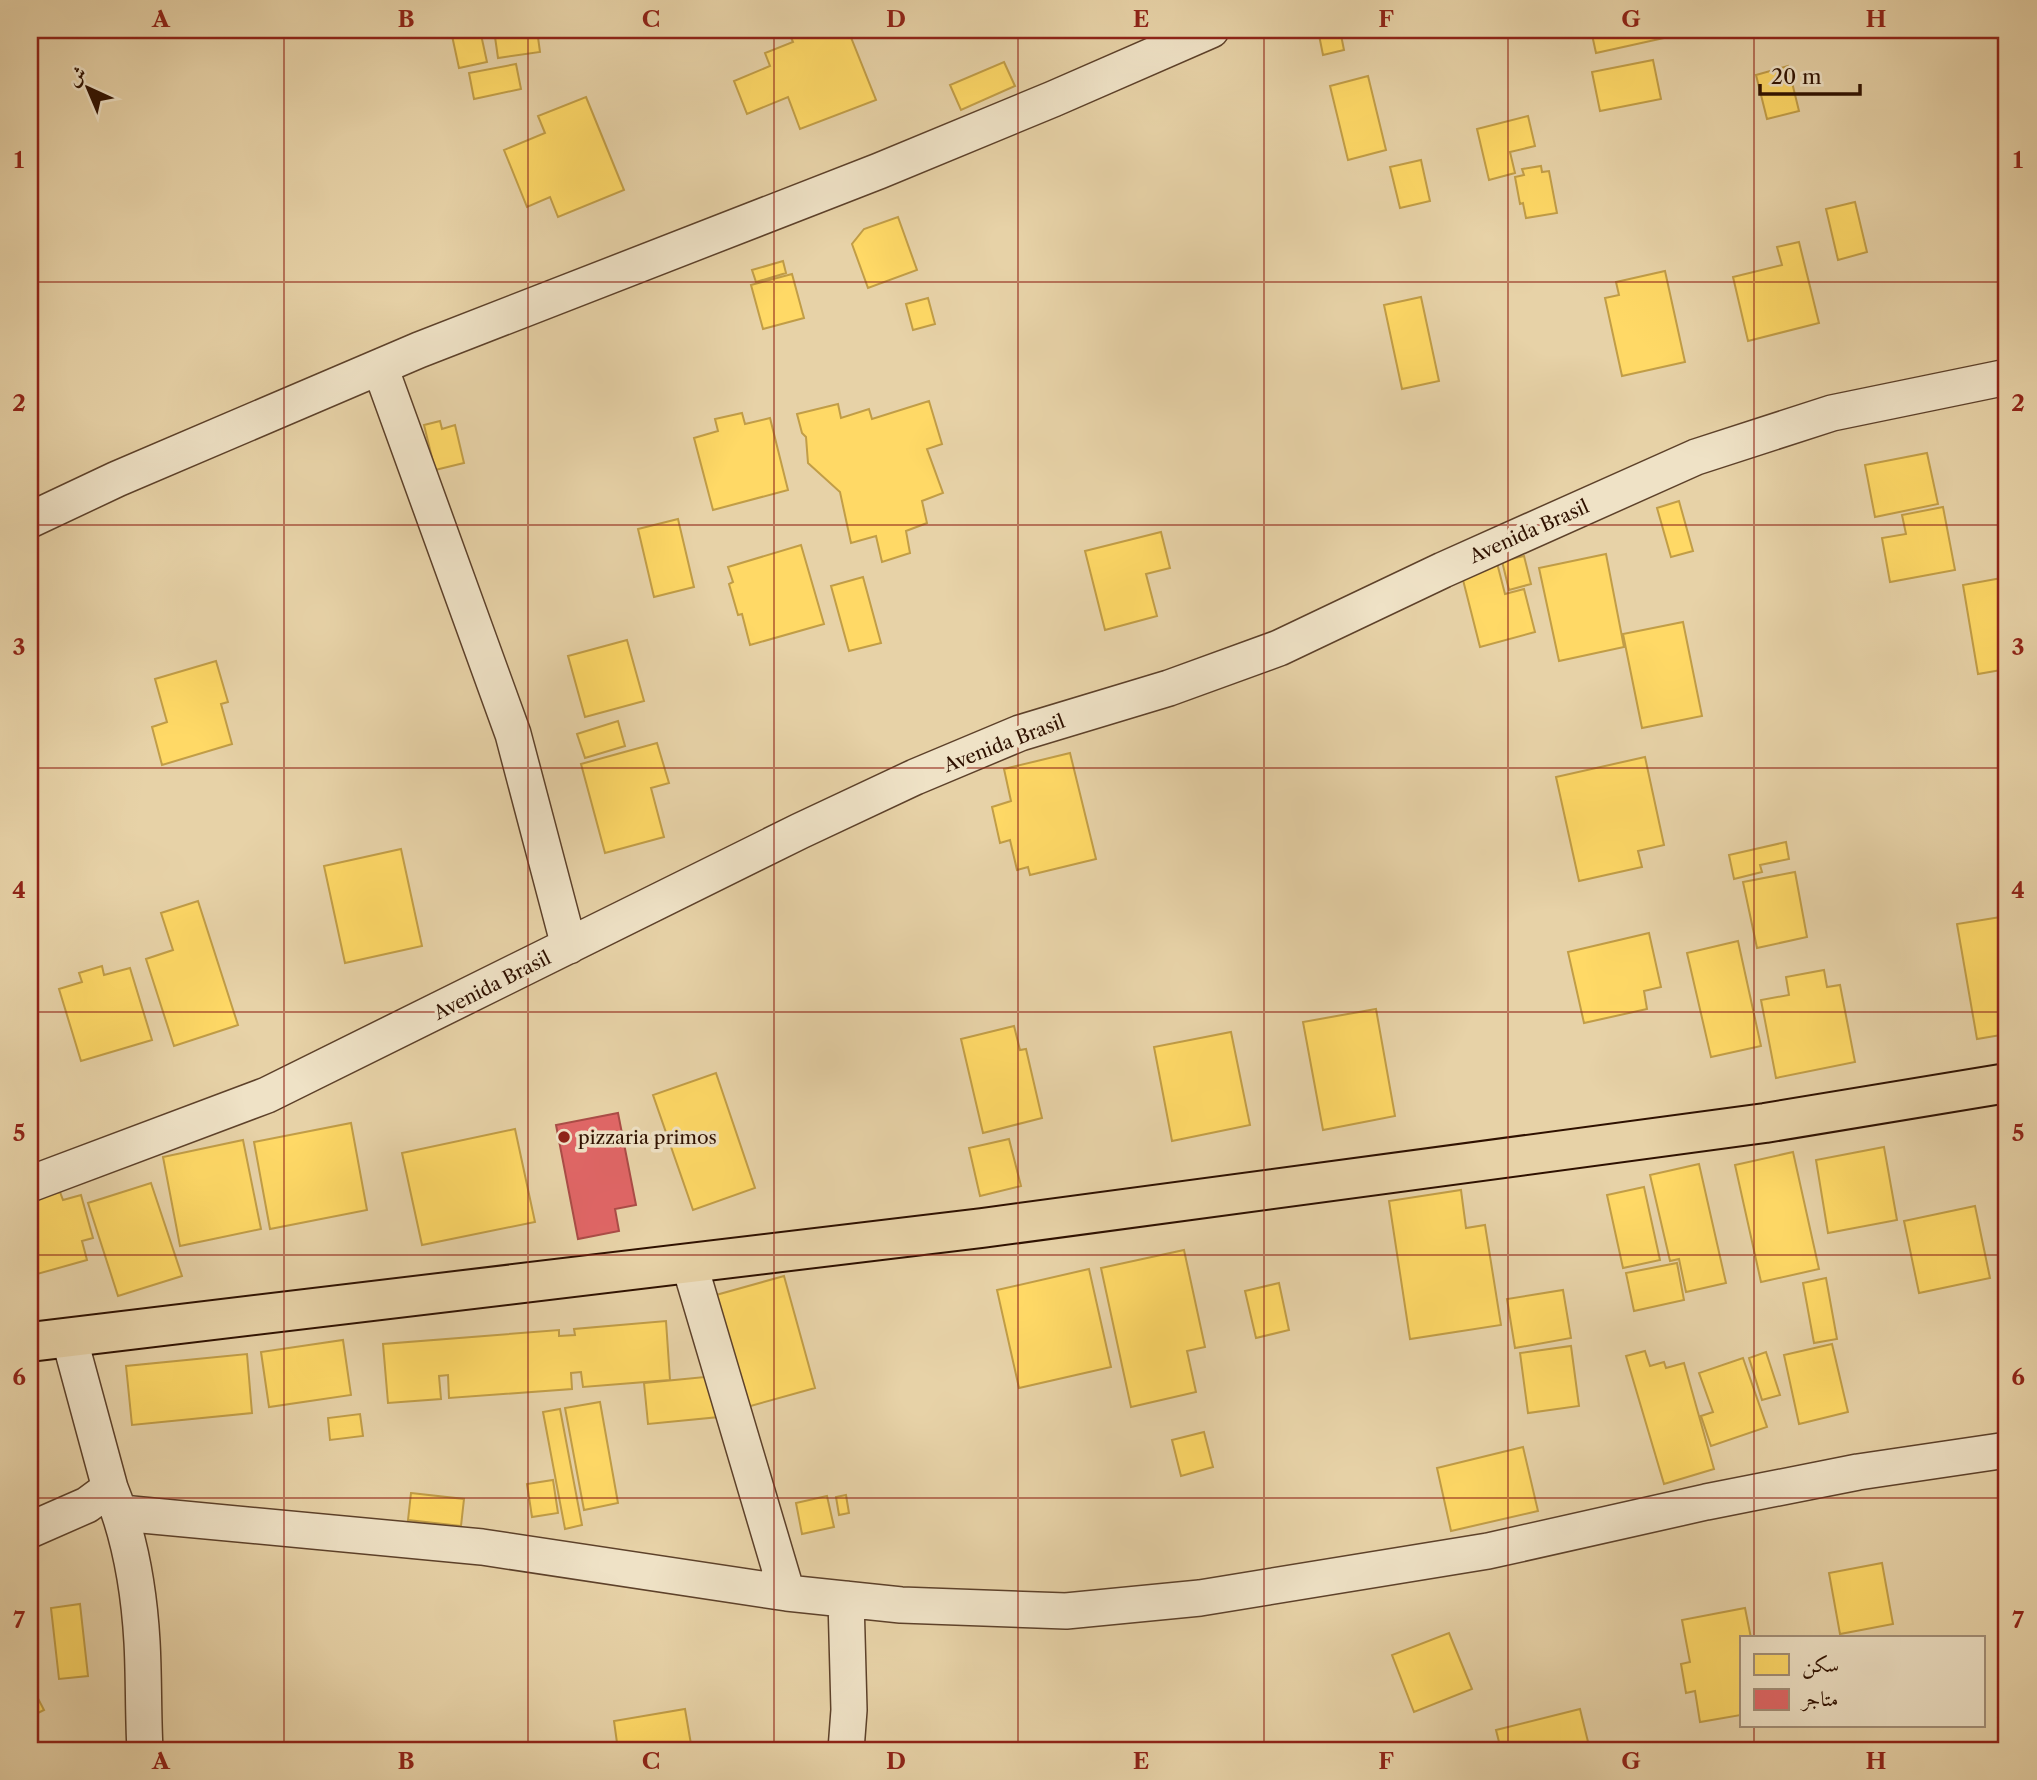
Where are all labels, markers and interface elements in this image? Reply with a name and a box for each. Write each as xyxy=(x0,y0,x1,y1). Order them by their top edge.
text: A xyxy=(151,5,171,33)
text: B xyxy=(397,5,415,33)
text: C xyxy=(642,5,660,33)
text: D xyxy=(886,5,906,33)
text: E xyxy=(1133,5,1149,33)
text: F xyxy=(1378,5,1394,33)
text: G xyxy=(1621,5,1641,33)
text: H xyxy=(1866,5,1887,33)
north arrow xyxy=(52,52,122,122)
scale bar xyxy=(1760,52,1860,96)
text: ش xyxy=(62,61,91,91)
text: 20 m xyxy=(1771,64,1822,89)
text: 1 xyxy=(14,146,25,174)
text: 1 xyxy=(2013,146,2024,174)
text: 2 xyxy=(12,389,26,417)
text: 2 xyxy=(2011,389,2025,417)
street label: Avenida Brasil xyxy=(1465,495,1593,568)
text: 3 xyxy=(13,633,26,661)
text: 3 xyxy=(2012,633,2025,661)
street label: Avenida Brasil xyxy=(939,710,1068,778)
text: 4 xyxy=(12,876,26,904)
text: 4 xyxy=(2011,876,2025,904)
street label: Avenida Brasil xyxy=(429,946,555,1025)
text: 5 xyxy=(13,1119,25,1147)
text: 5 xyxy=(2012,1119,2024,1147)
place label: pizzaria primos xyxy=(578,1126,717,1149)
marker: pizzaria primos xyxy=(556,1129,572,1145)
text: 6 xyxy=(12,1363,26,1391)
text: 6 xyxy=(2011,1363,2025,1391)
text: 7 xyxy=(13,1606,25,1634)
text: 7 xyxy=(2012,1606,2024,1634)
legend xyxy=(1740,1636,1984,1728)
text: سكن xyxy=(1802,1652,1839,1679)
text: متاجر xyxy=(1800,1686,1839,1712)
text: A xyxy=(151,1747,171,1775)
text: B xyxy=(397,1747,415,1775)
text: C xyxy=(642,1747,660,1775)
text: D xyxy=(886,1747,906,1775)
text: E xyxy=(1133,1747,1149,1775)
text: F xyxy=(1378,1747,1394,1775)
text: G xyxy=(1621,1747,1641,1775)
text: H xyxy=(1866,1747,1887,1775)

